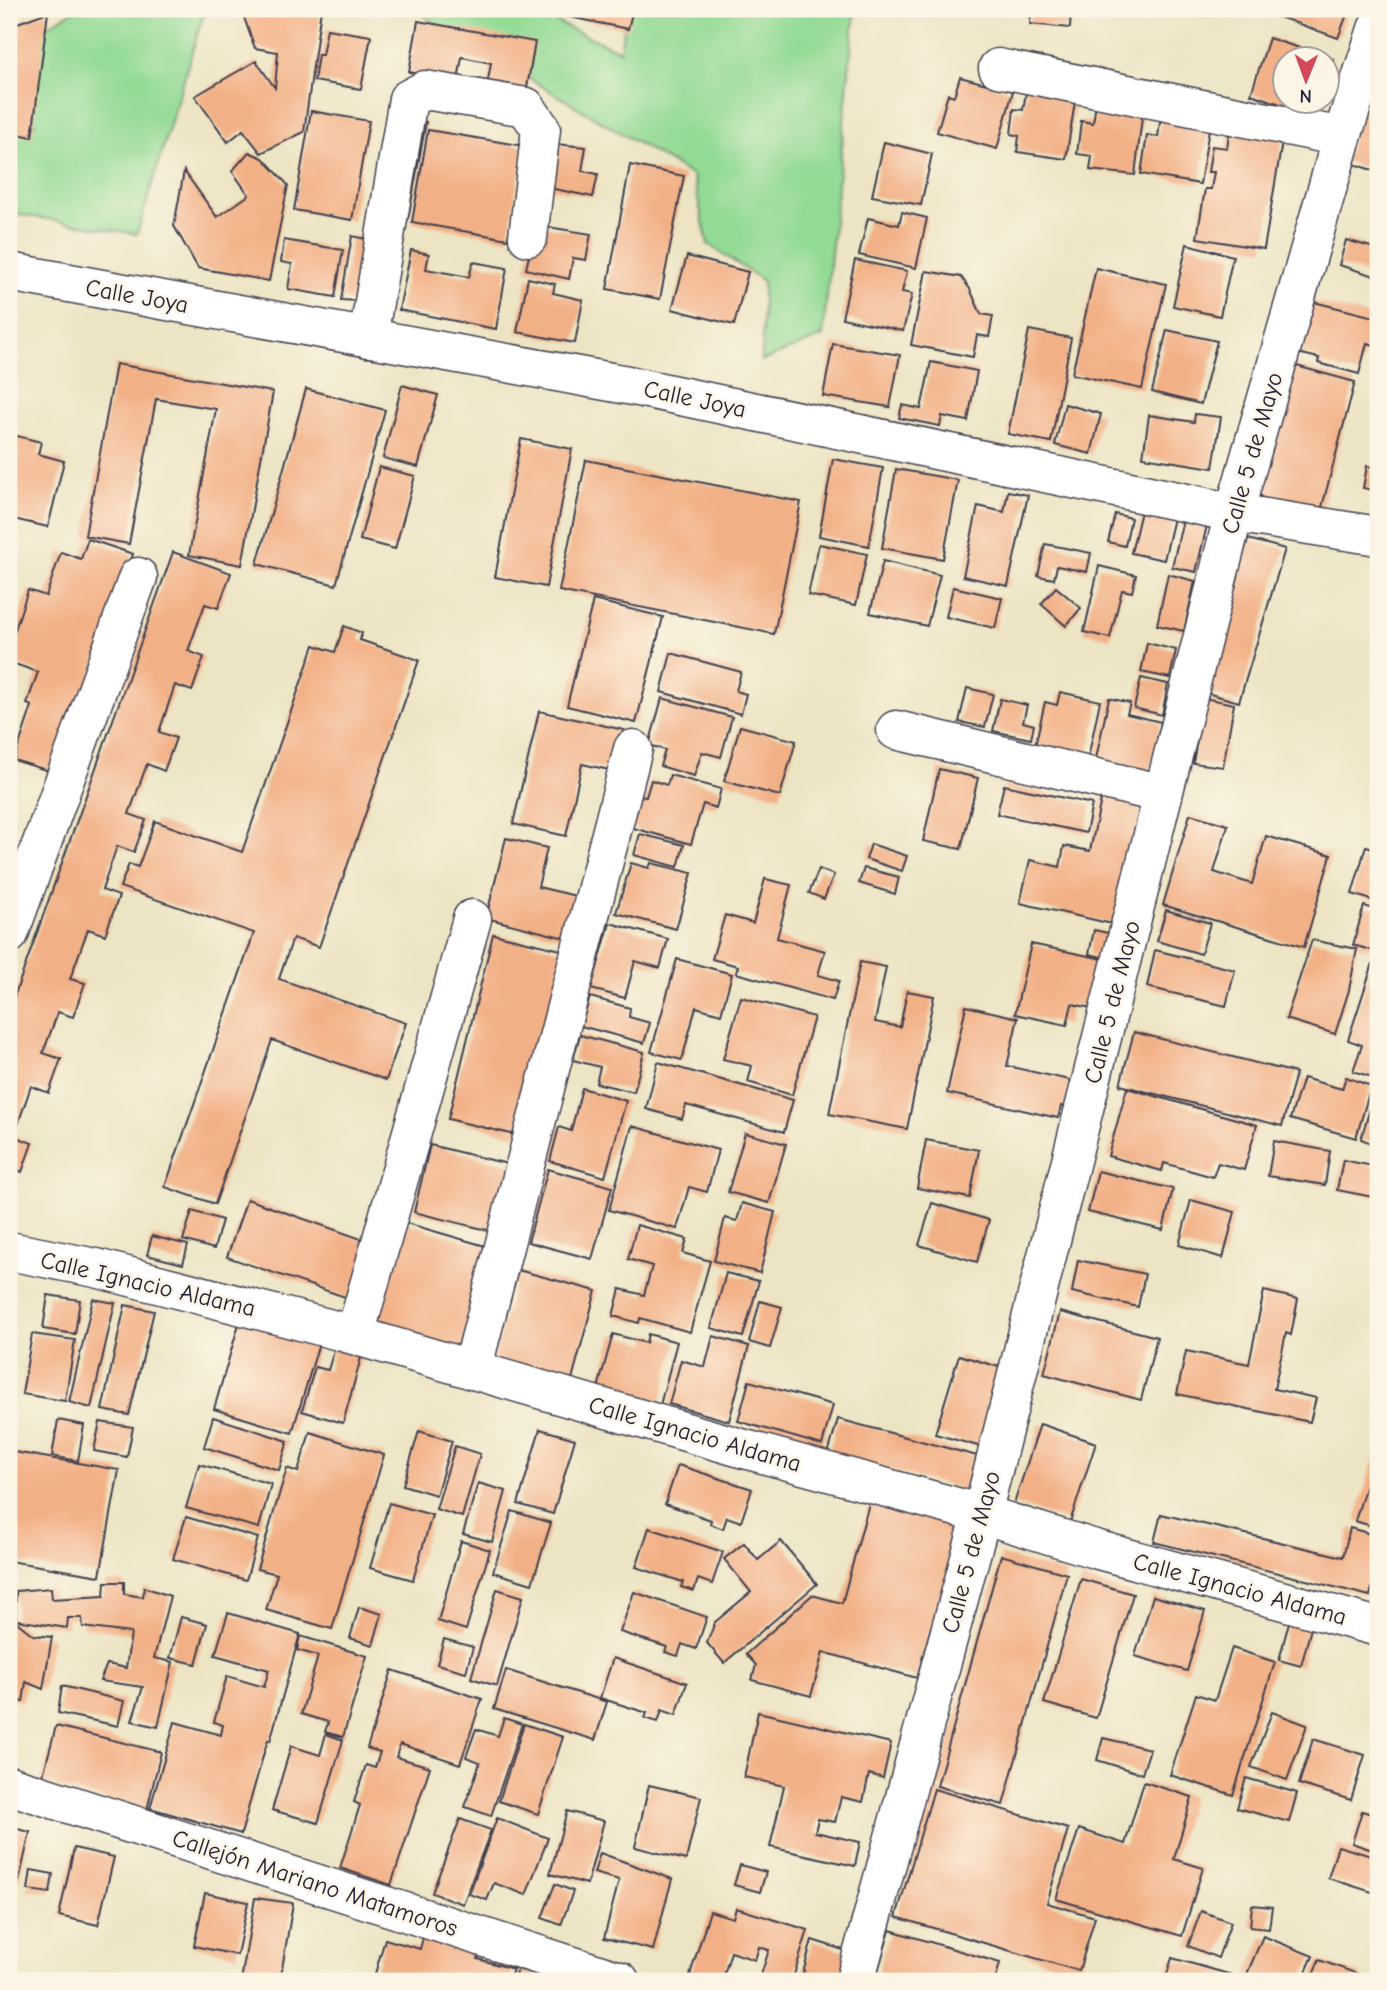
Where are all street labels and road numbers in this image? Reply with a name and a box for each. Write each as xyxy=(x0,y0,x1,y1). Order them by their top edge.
street label: Calle Joya xyxy=(83,273,191,319)
street label: Calle 5 de Mayo xyxy=(1216,369,1288,537)
street label: Calle Joya xyxy=(641,374,749,424)
street label: Calle 5 de Mayo xyxy=(1078,918,1146,1086)
street label: Calle Ignacio Aldama xyxy=(38,1246,258,1322)
street label: Calle Ignacio Aldama xyxy=(586,1390,804,1478)
street label: Calle 5 de Mayo xyxy=(936,1468,1006,1636)
street label: Calle Ignacio Aldama xyxy=(1130,1547,1350,1631)
street label: Callejón Mariano Matamoros xyxy=(169,1824,461,1942)

